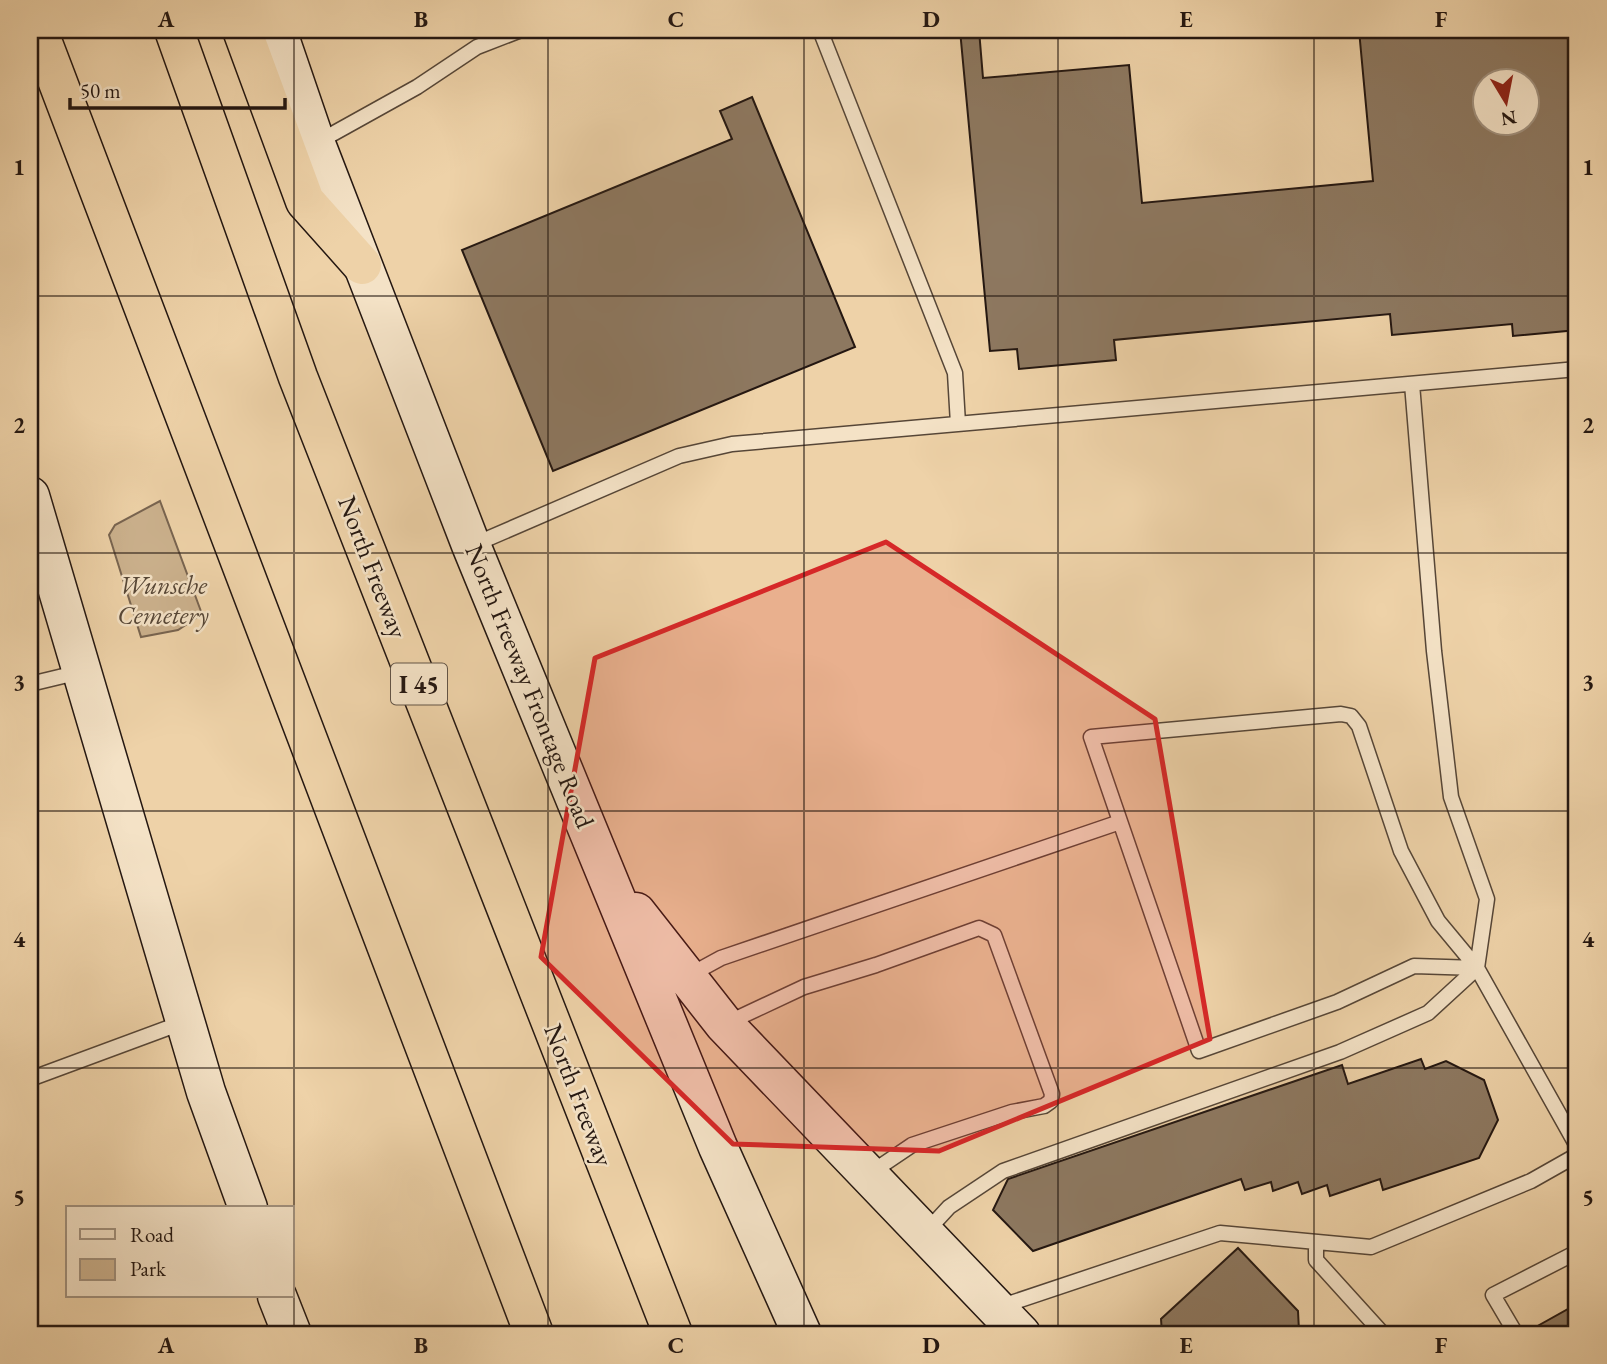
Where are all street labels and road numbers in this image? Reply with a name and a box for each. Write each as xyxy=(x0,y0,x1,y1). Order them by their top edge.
street label: North Freeway xyxy=(330,491,416,644)
street label: North Freeway Frontage Road xyxy=(457,539,603,834)
road number: I 45 xyxy=(391,664,447,704)
street label: North Freeway xyxy=(536,1019,622,1172)

